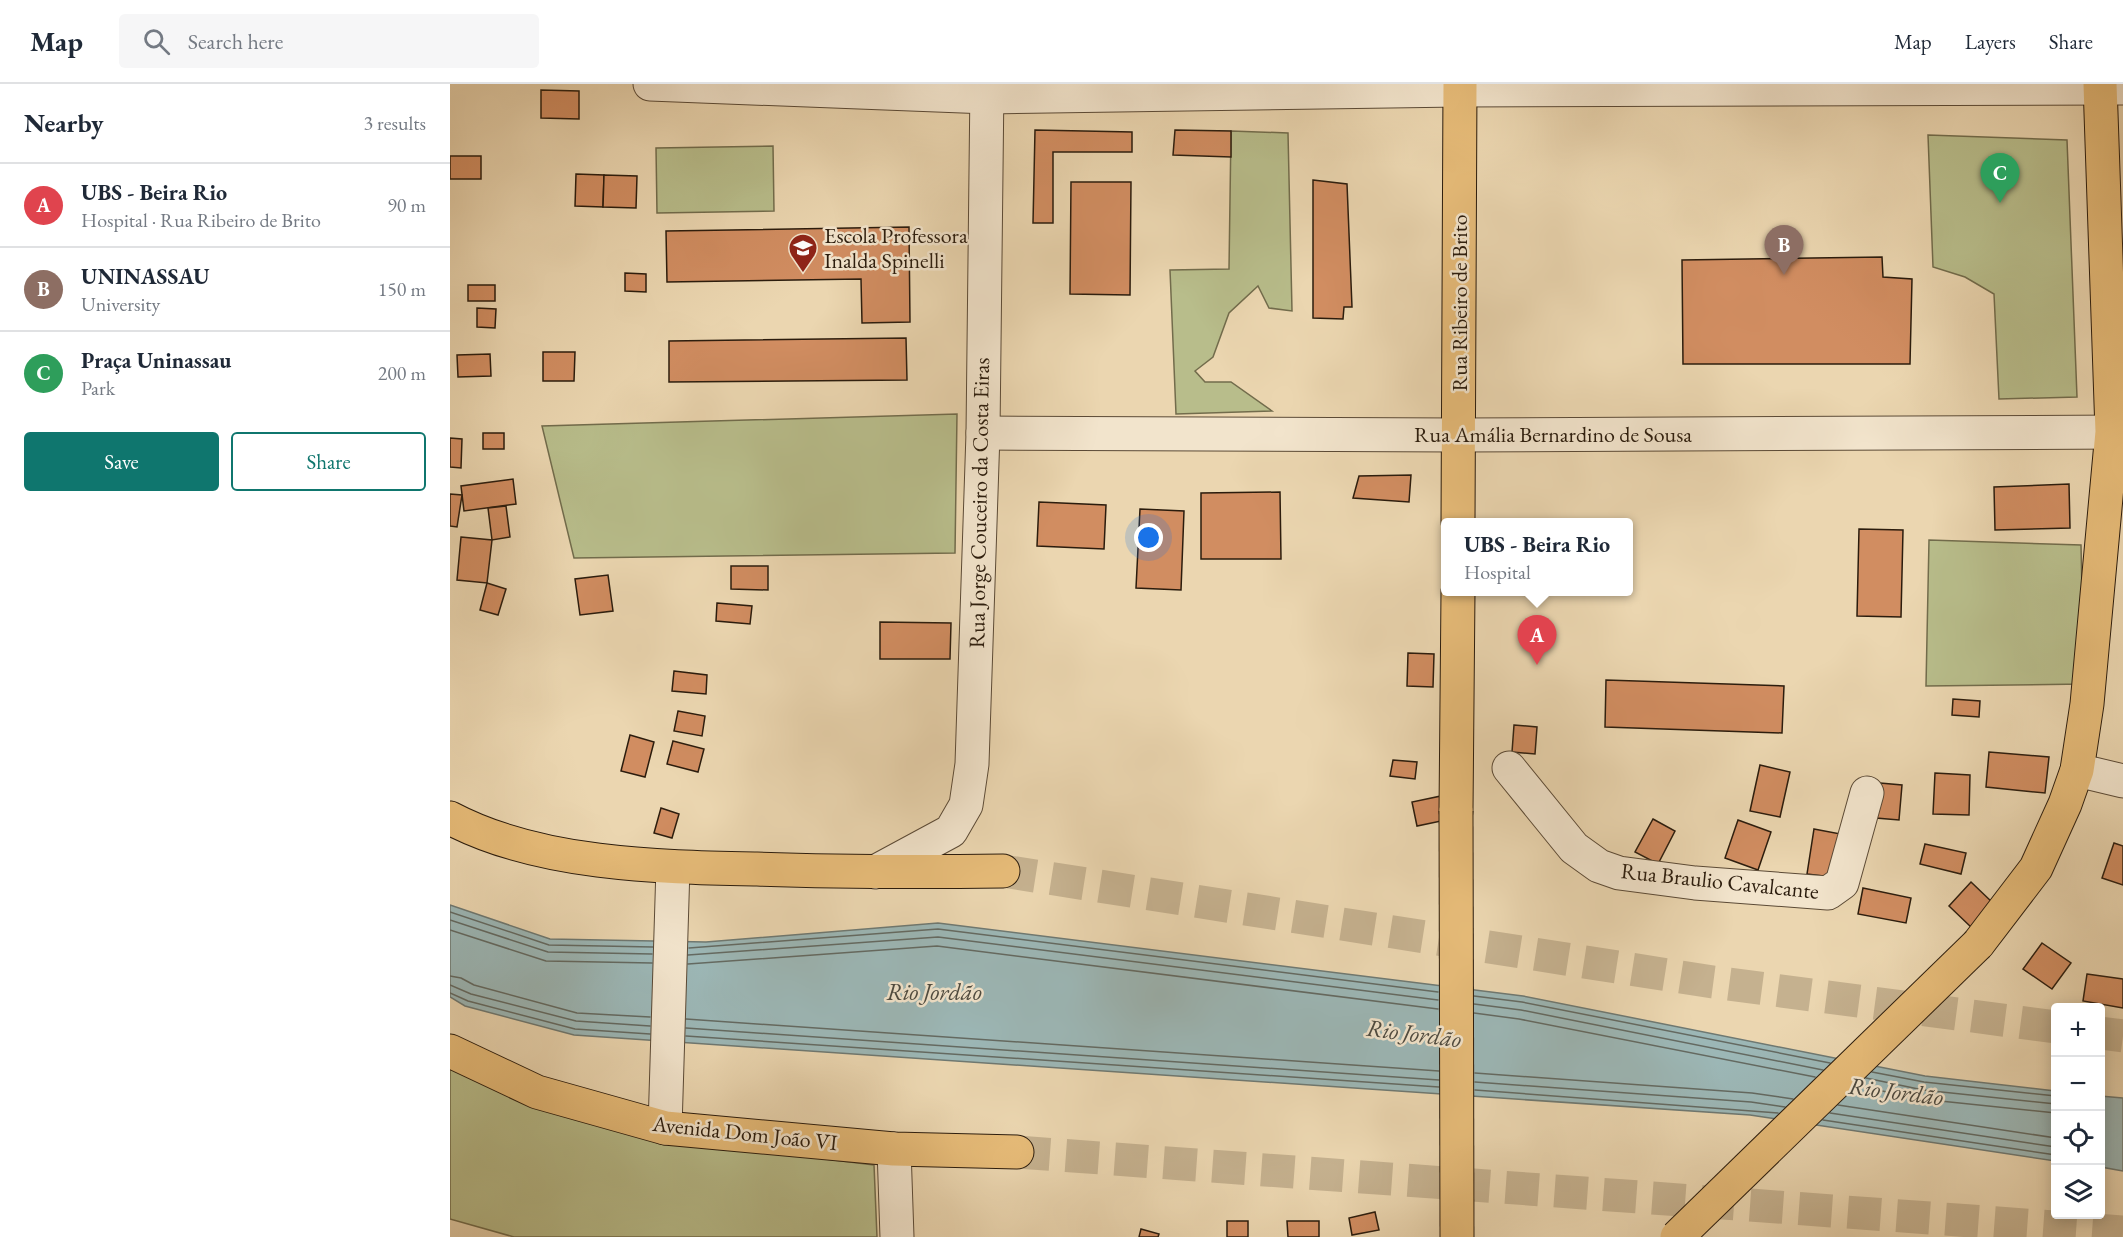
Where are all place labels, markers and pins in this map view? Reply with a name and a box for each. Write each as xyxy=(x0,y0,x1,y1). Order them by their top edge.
pin: C xyxy=(1980,154,2020,203)
place label: Escola Professora Inalda Spinelli xyxy=(824,221,968,275)
pin: B xyxy=(1764,226,1804,275)
school or university icon: Escola Professora Inalda Spinelli xyxy=(787,232,819,274)
pin: A xyxy=(1518,616,1556,665)

